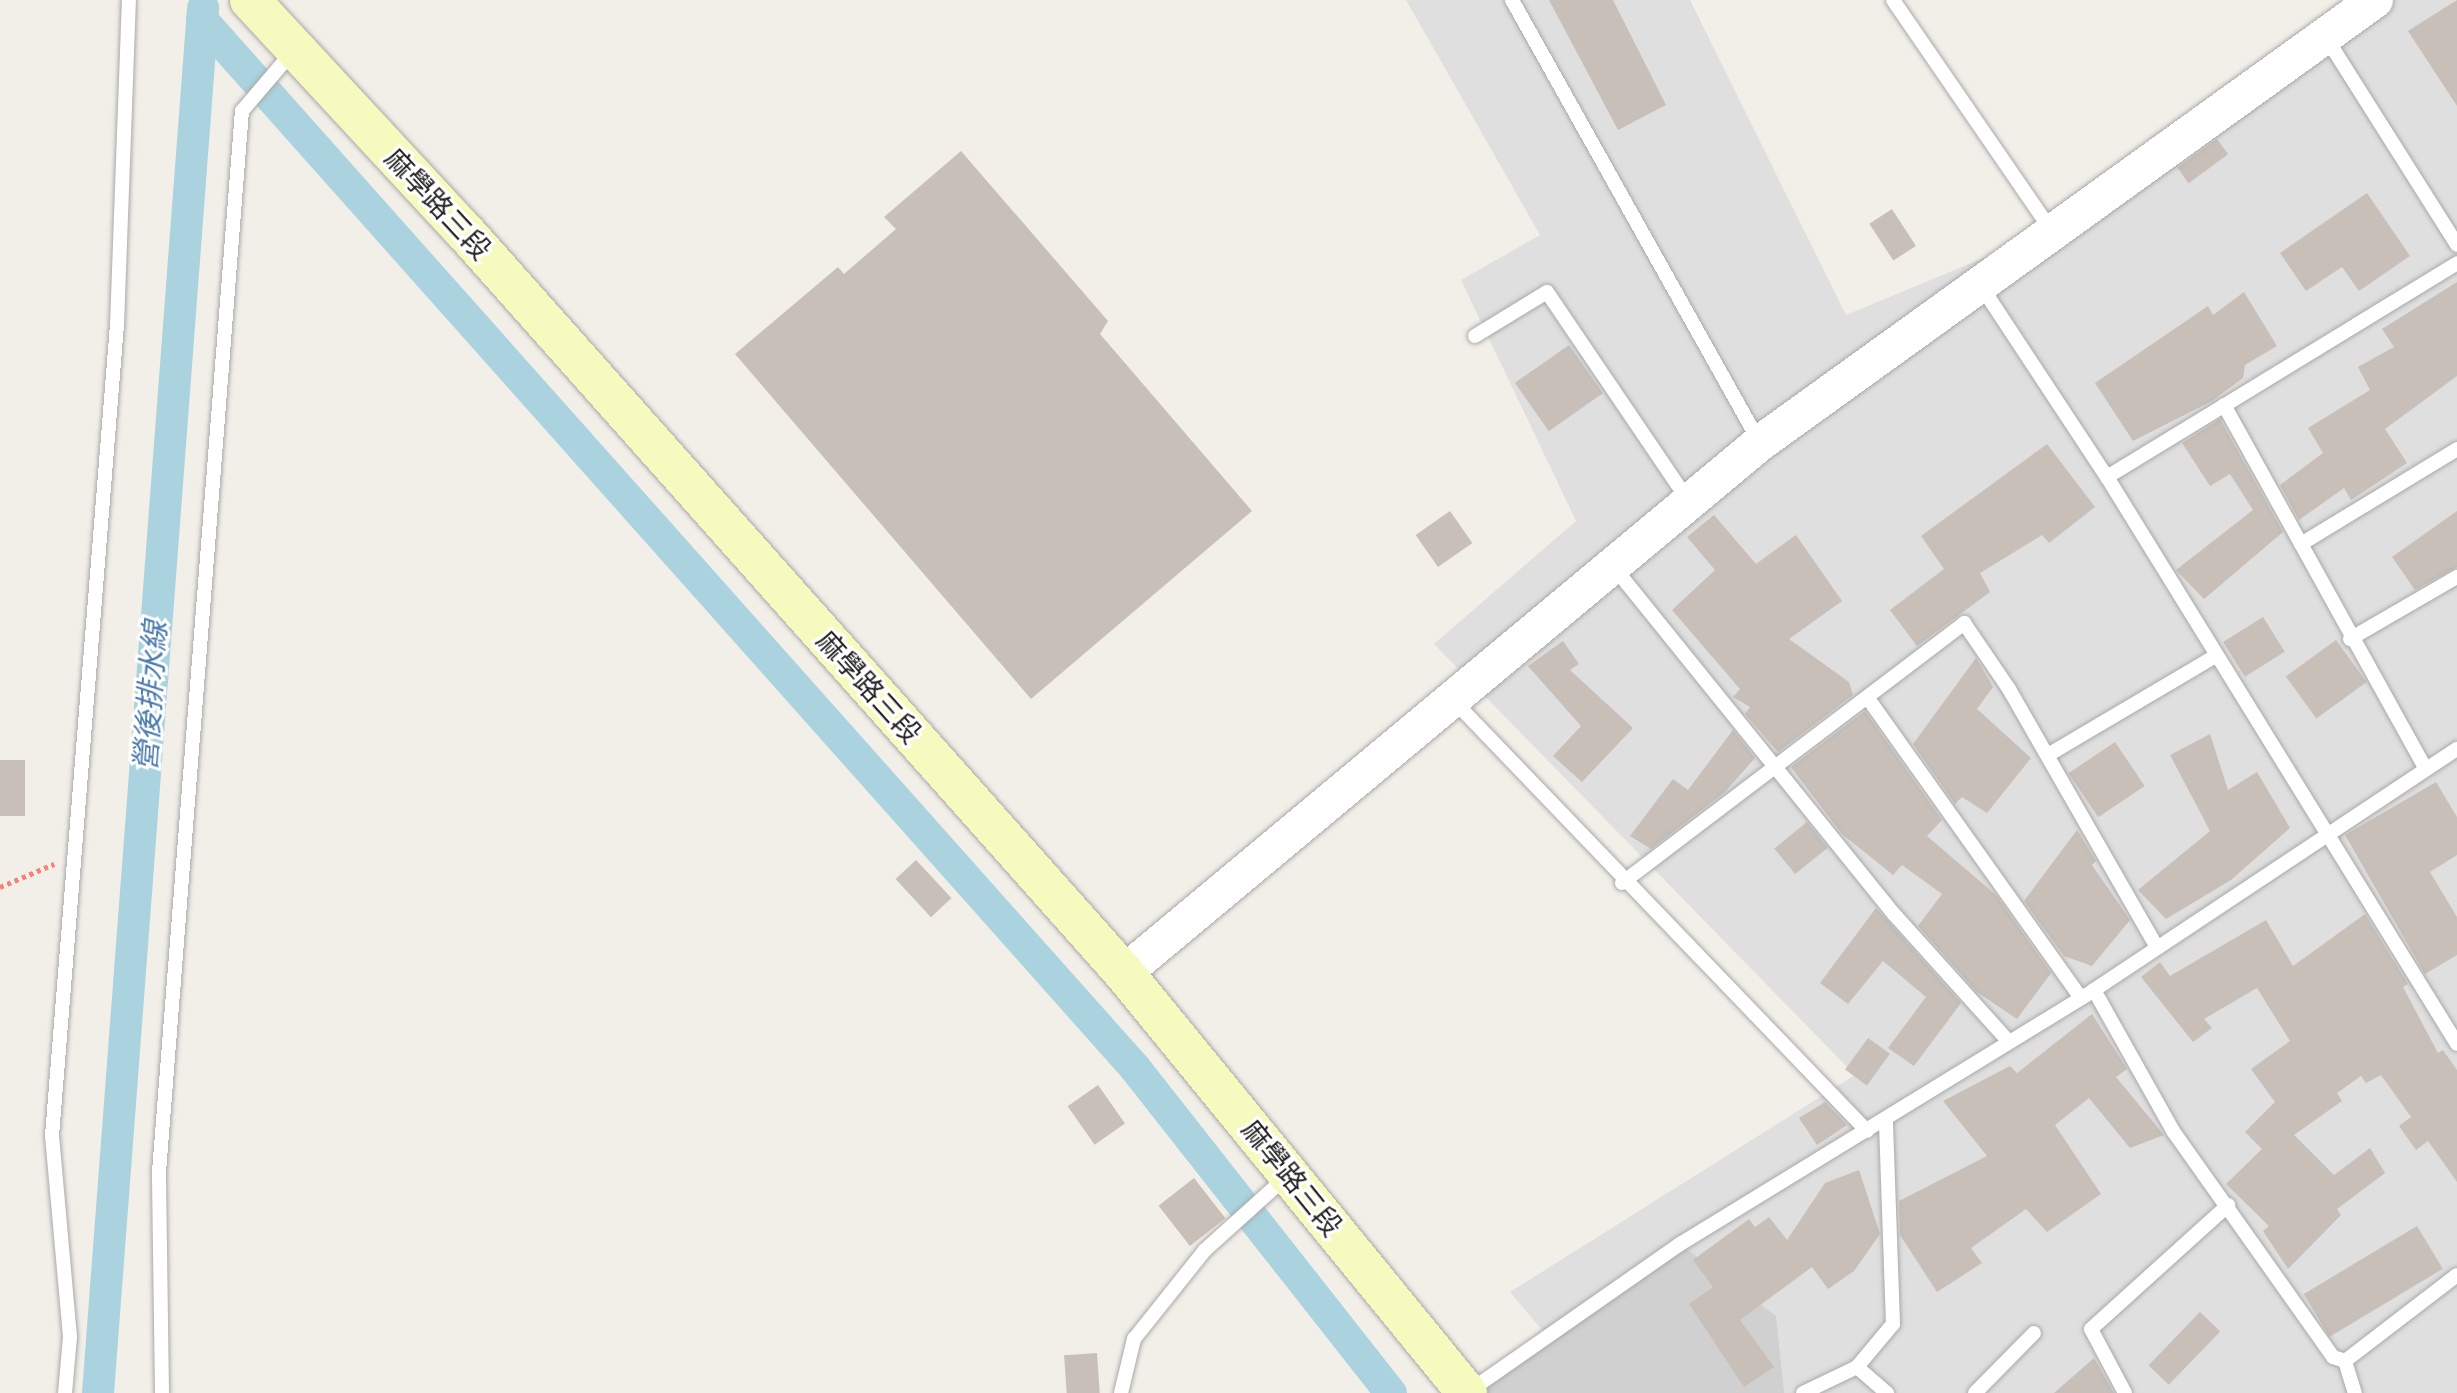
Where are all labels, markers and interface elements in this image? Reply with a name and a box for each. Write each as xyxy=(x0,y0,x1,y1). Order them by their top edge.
street label: 麻學路三段 xyxy=(378,141,498,267)
water label: 營後排水線 xyxy=(128,620,174,772)
street label: 麻學路三段 xyxy=(810,624,928,750)
street label: 麻學路三段 xyxy=(1235,1113,1349,1243)

